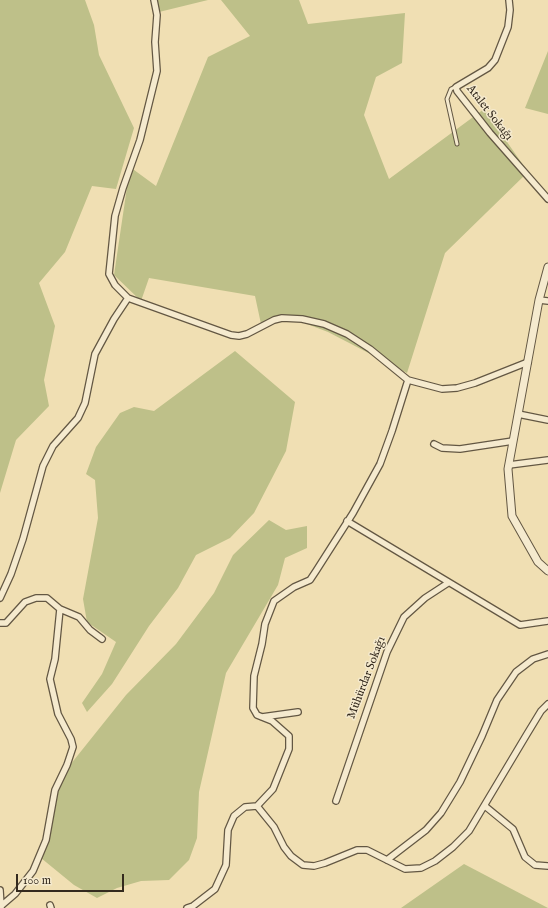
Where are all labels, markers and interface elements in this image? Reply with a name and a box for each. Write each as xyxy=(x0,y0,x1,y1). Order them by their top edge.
street label: Atalet Sokağı xyxy=(463,82,515,144)
street label: Mühürdar Sokağı xyxy=(345,635,389,721)
scale bar xyxy=(18,866,126,892)
text: 100 m xyxy=(23,873,51,888)

